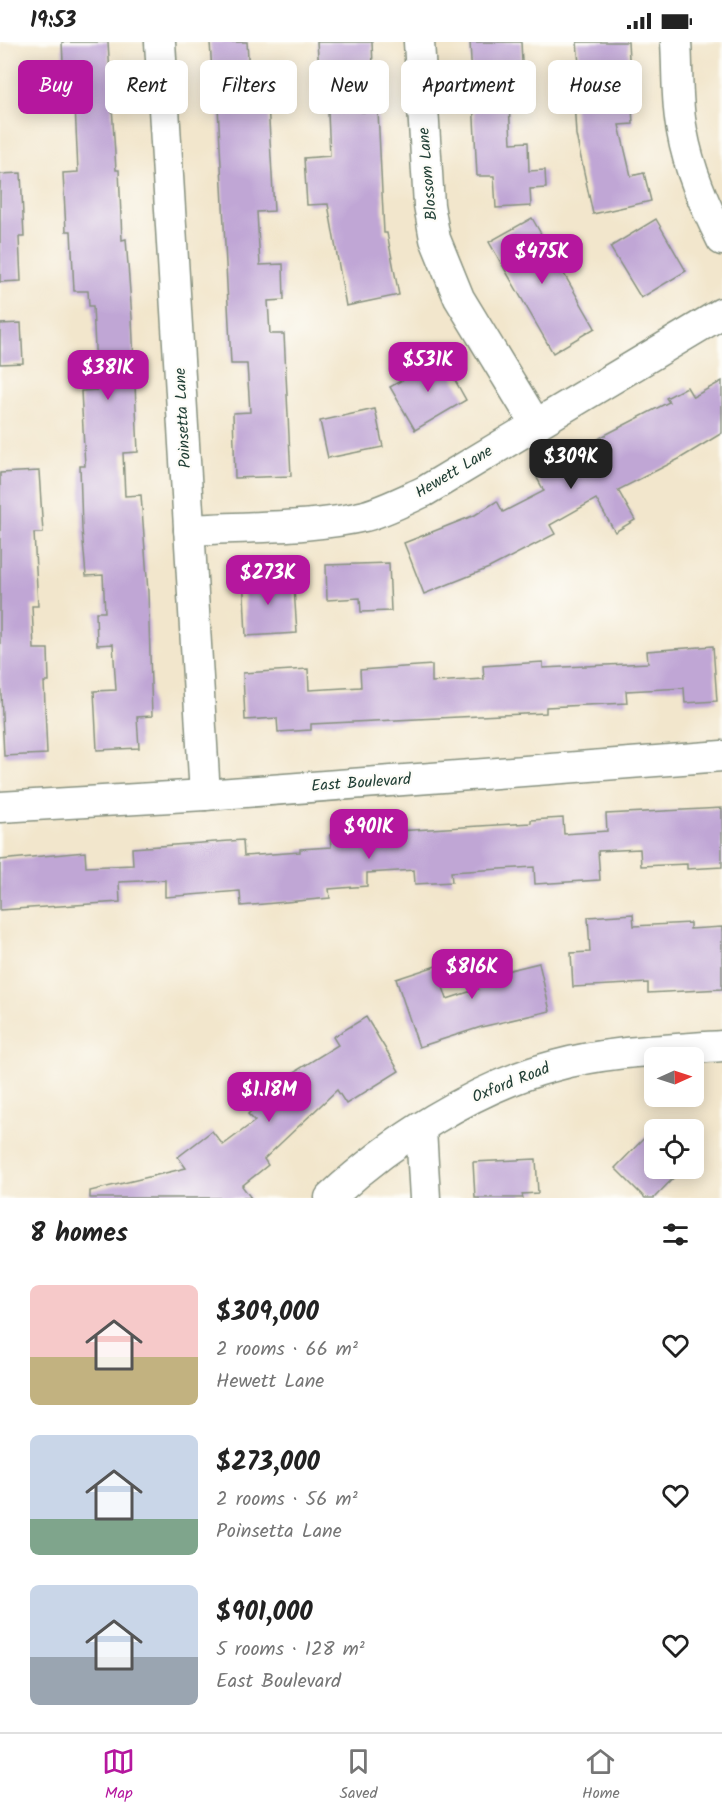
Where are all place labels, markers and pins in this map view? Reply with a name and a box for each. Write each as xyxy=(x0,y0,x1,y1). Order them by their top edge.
pin: $475K xyxy=(500,234,584,285)
pin: $531K xyxy=(386,342,470,393)
pin: $381K xyxy=(66,350,150,401)
pin: $309K xyxy=(529,439,613,490)
pin: $273K xyxy=(226,555,310,606)
pin: $901K xyxy=(327,809,411,860)
pin: $816K xyxy=(430,949,514,1000)
pin: $1.18M xyxy=(220,1072,318,1123)

